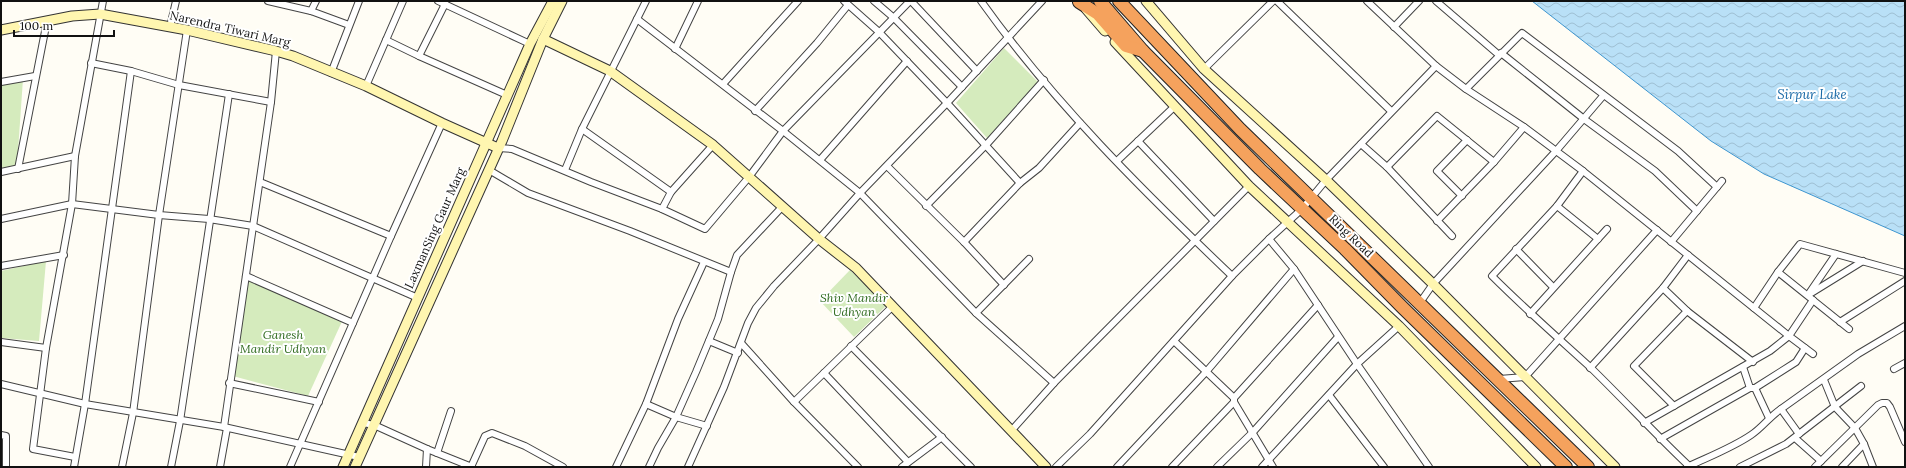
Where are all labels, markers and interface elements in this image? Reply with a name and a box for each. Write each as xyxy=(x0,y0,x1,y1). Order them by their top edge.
street label: Narendra Tiwari Marg xyxy=(168,7,292,50)
scale bar xyxy=(14,12,114,38)
text: 100 m xyxy=(20,18,53,33)
water label: Sirpur Lake xyxy=(1777,86,1847,103)
street label: LaxmanSing Gaur Marg xyxy=(401,165,468,291)
street label: Ring Road xyxy=(1326,211,1377,260)
park label: Shiv Mandir Udhyan xyxy=(820,290,888,319)
park label: Ganesh Mandir Udhyan xyxy=(240,327,327,356)

